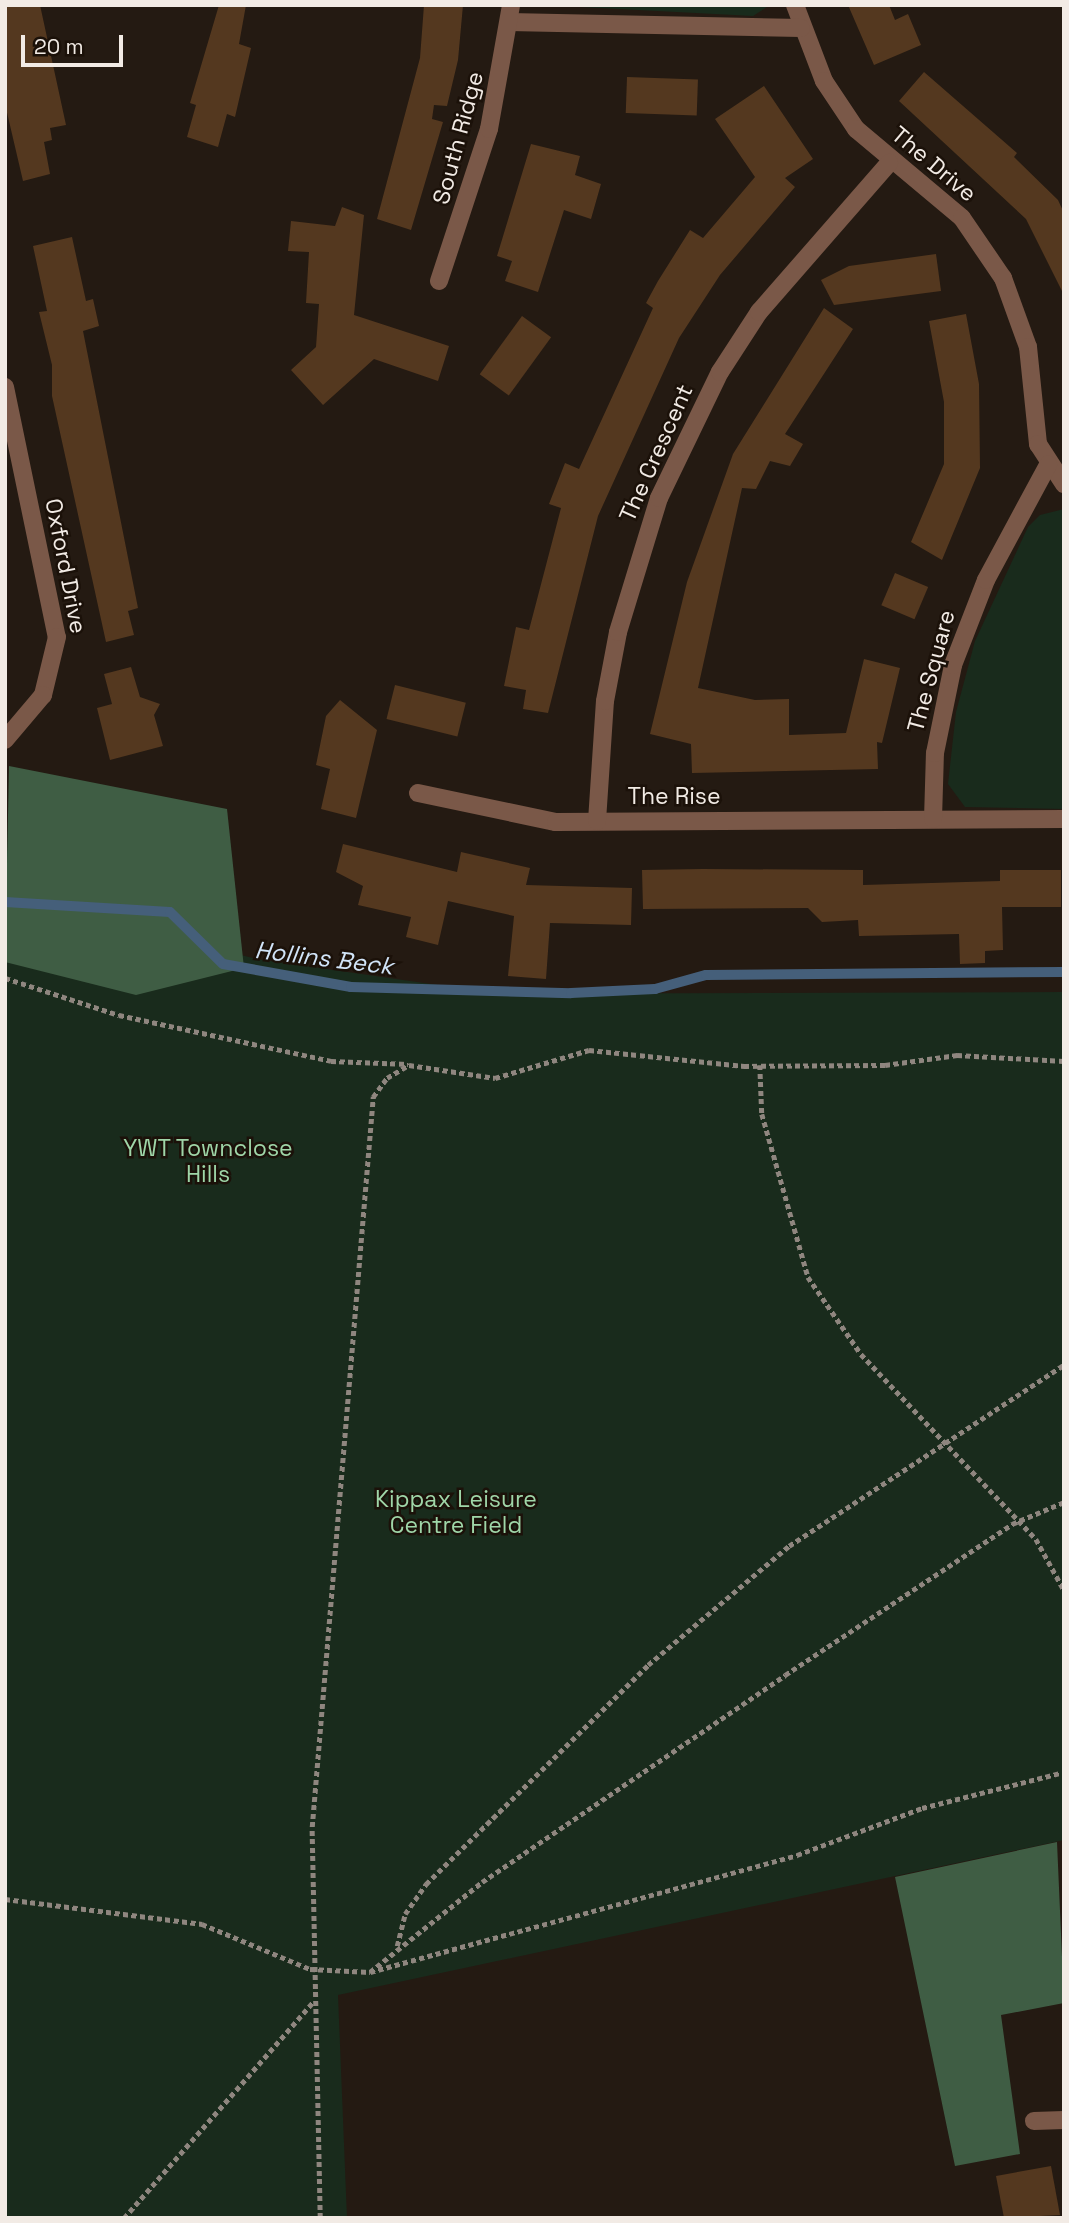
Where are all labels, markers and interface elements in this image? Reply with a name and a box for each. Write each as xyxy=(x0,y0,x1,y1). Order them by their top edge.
scale bar xyxy=(24,21,126,65)
text: 20 m xyxy=(34,33,84,60)
street label: South Ridge xyxy=(427,69,489,207)
street label: The Drive xyxy=(886,121,982,207)
street label: The Crescent xyxy=(613,380,699,526)
street label: Oxford Drive xyxy=(39,496,93,636)
street label: The Square xyxy=(901,607,961,735)
street label: The Rise xyxy=(627,782,721,810)
water label: Hollins Beck xyxy=(253,935,395,981)
park label: YWT Townclose Hills xyxy=(123,1134,293,1188)
park label: Kippax Leisure Centre Field xyxy=(375,1485,537,1539)

